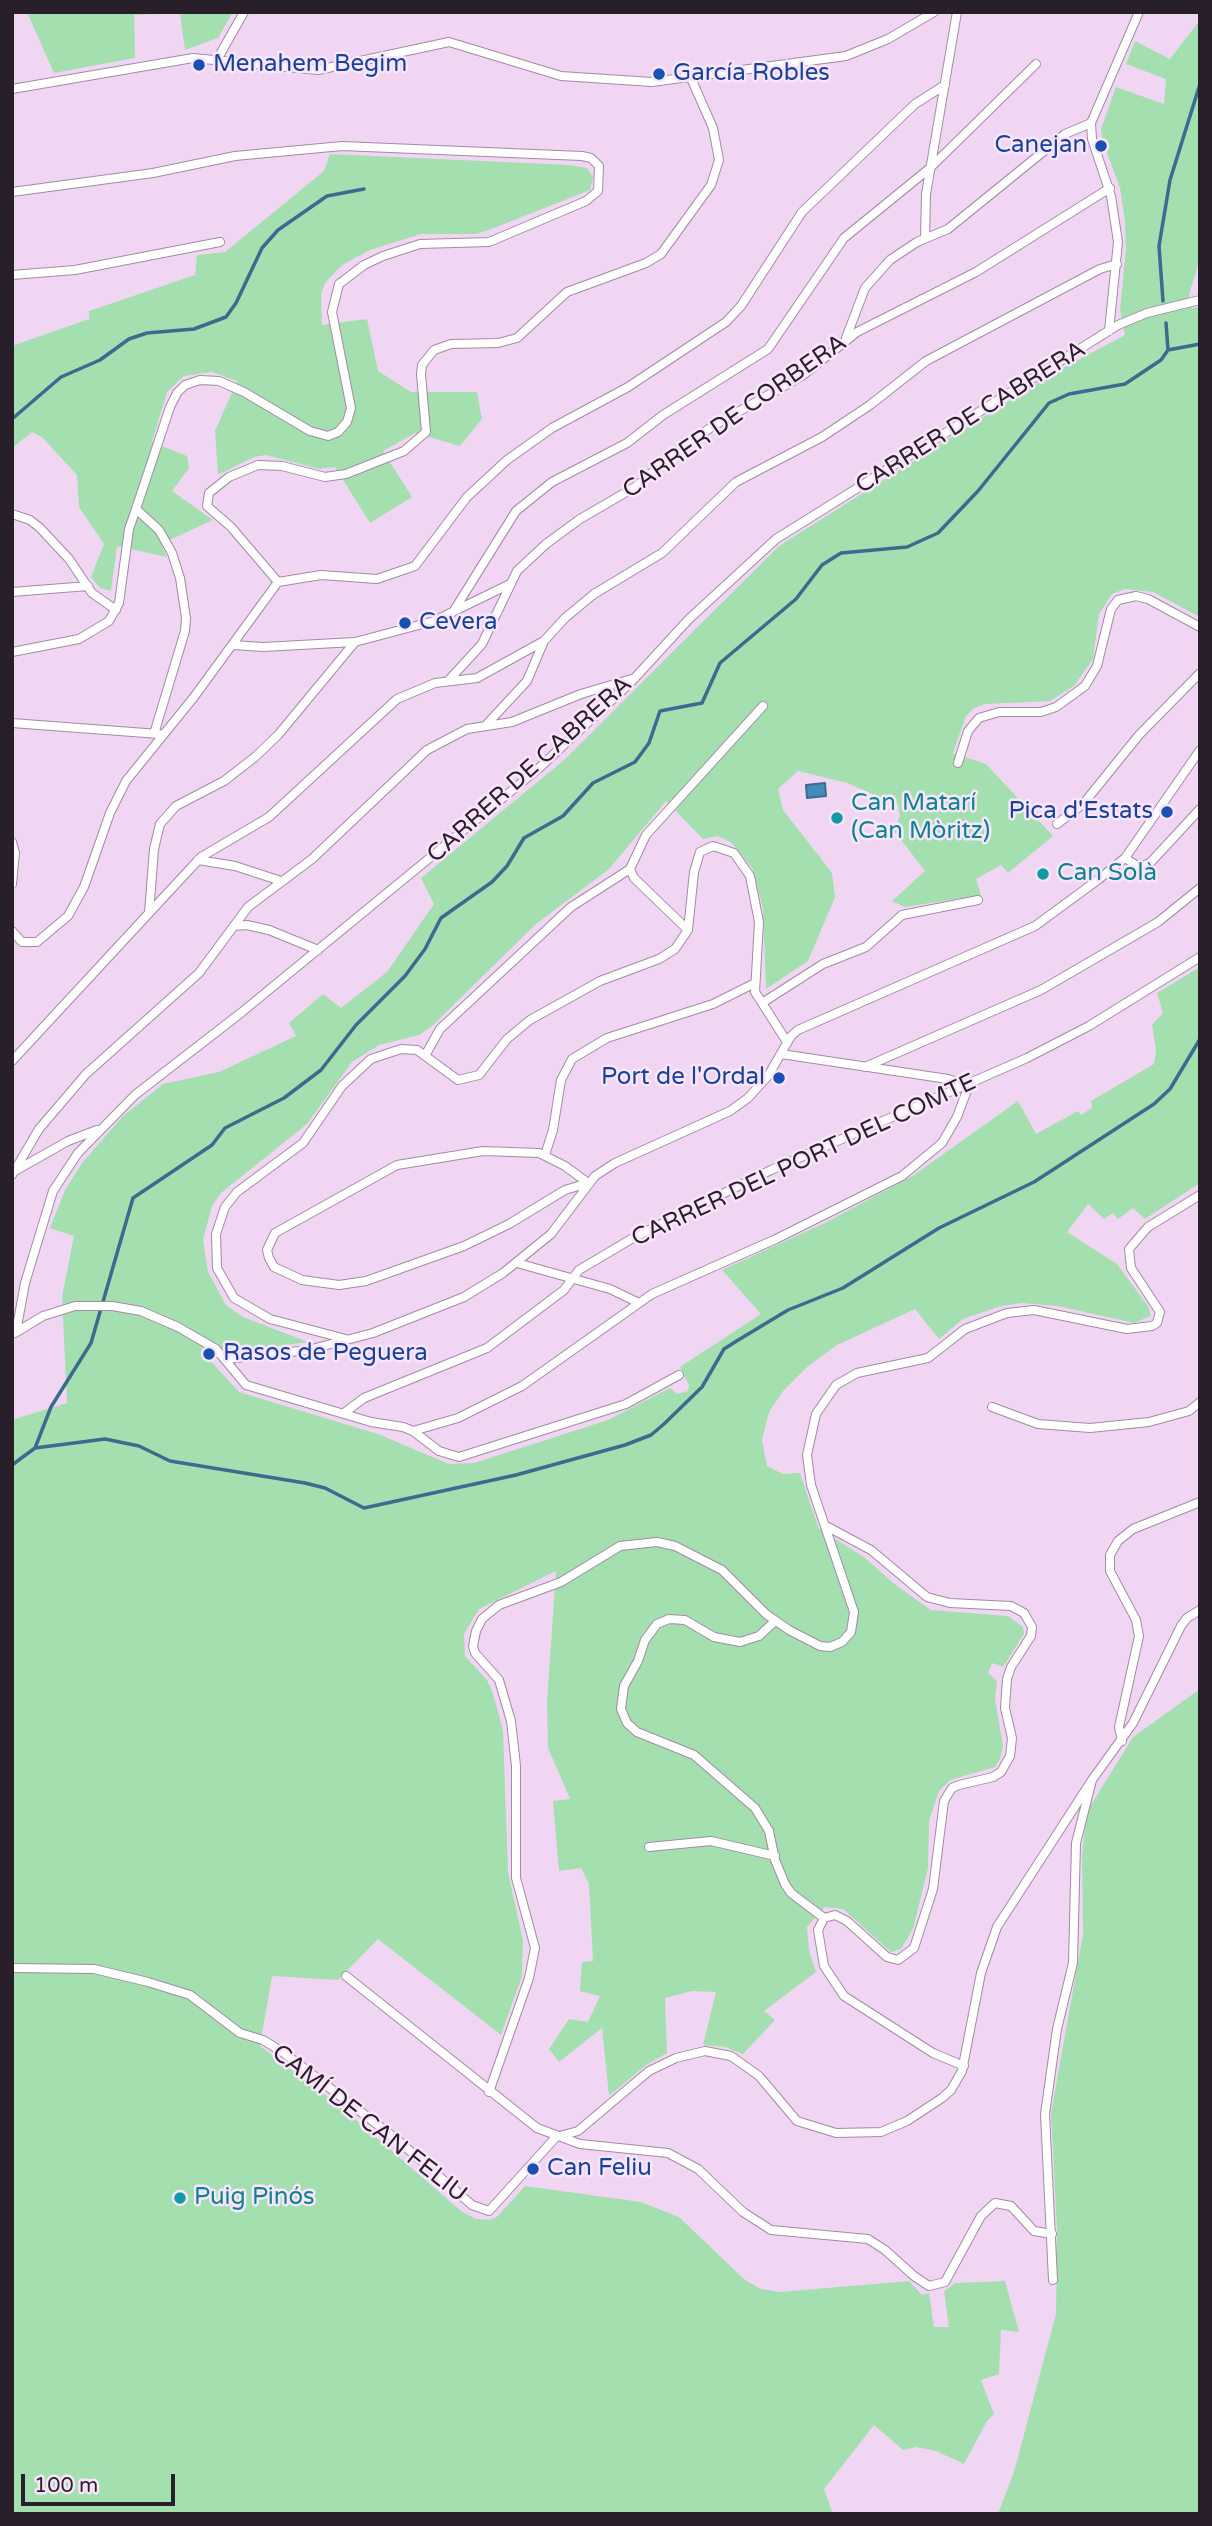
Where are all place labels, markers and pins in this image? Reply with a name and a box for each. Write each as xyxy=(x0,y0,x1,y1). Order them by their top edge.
place label: Menahem Begim xyxy=(213,51,407,79)
marker: Menahem Begim xyxy=(191,57,207,73)
place label: García Robles xyxy=(673,60,830,88)
marker: García Robles xyxy=(651,66,667,82)
place label: Canejan xyxy=(994,132,1087,160)
marker: Canejan xyxy=(1093,138,1109,154)
place label: Cevera xyxy=(419,609,498,637)
marker: Cevera xyxy=(397,615,413,631)
place label: Can Matarí (Can Mòritz) xyxy=(851,790,990,846)
place label: Pica d'Estats xyxy=(1008,798,1153,826)
marker: Pica d'Estats xyxy=(1159,804,1175,820)
marker: Can Matarí (Can Mòritz) xyxy=(829,810,845,826)
place label: Can Solà xyxy=(1057,860,1157,888)
marker: Can Solà xyxy=(1035,866,1051,882)
place label: Port de l'Ordal xyxy=(601,1064,765,1092)
marker: Port de l'Ordal xyxy=(771,1070,787,1086)
place label: Rasos de Peguera xyxy=(223,1340,428,1368)
marker: Rasos de Peguera xyxy=(201,1346,217,1362)
place label: Can Feliu xyxy=(547,2155,652,2183)
marker: Can Feliu xyxy=(525,2161,541,2177)
place label: Puig Pinós xyxy=(194,2184,315,2212)
marker: Puig Pinós xyxy=(172,2190,188,2206)

